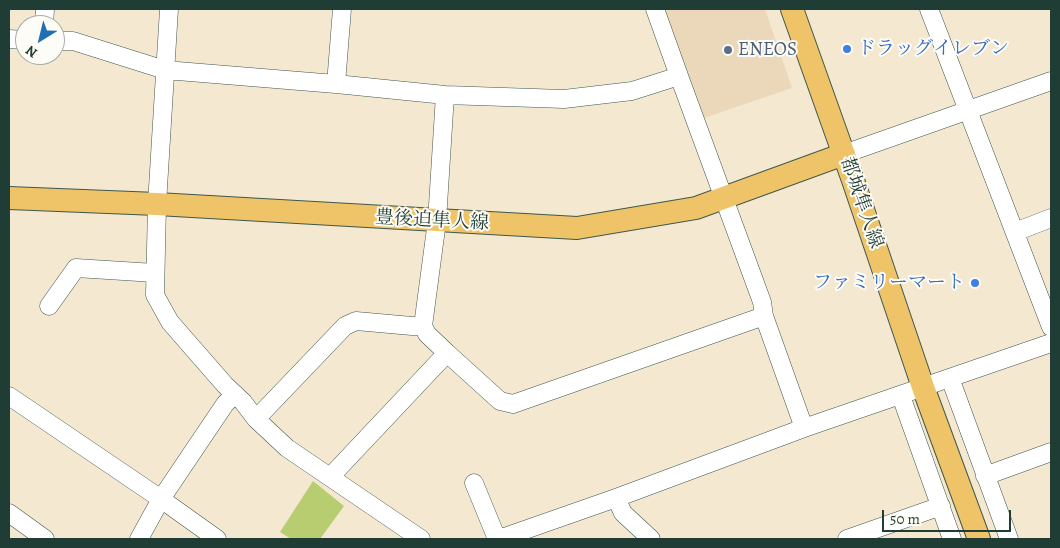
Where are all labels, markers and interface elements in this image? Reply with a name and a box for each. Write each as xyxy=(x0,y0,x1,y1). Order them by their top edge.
north arrow xyxy=(15,15,65,65)
place label: ドラッグイレブン xyxy=(857,38,1009,60)
place label: ENEOS xyxy=(738,39,797,61)
text: N xyxy=(22,41,41,62)
marker: ドラッグイレブン xyxy=(841,43,853,55)
marker: ENEOS xyxy=(722,44,734,56)
street label: 都城隼人線 xyxy=(835,154,887,252)
street label: 豊後迫隼人線 xyxy=(374,207,490,235)
place label: ファミリーマート xyxy=(813,272,965,294)
marker: ファミリーマート xyxy=(969,277,981,289)
scale bar xyxy=(885,500,1014,532)
text: 50 m xyxy=(890,509,920,529)

